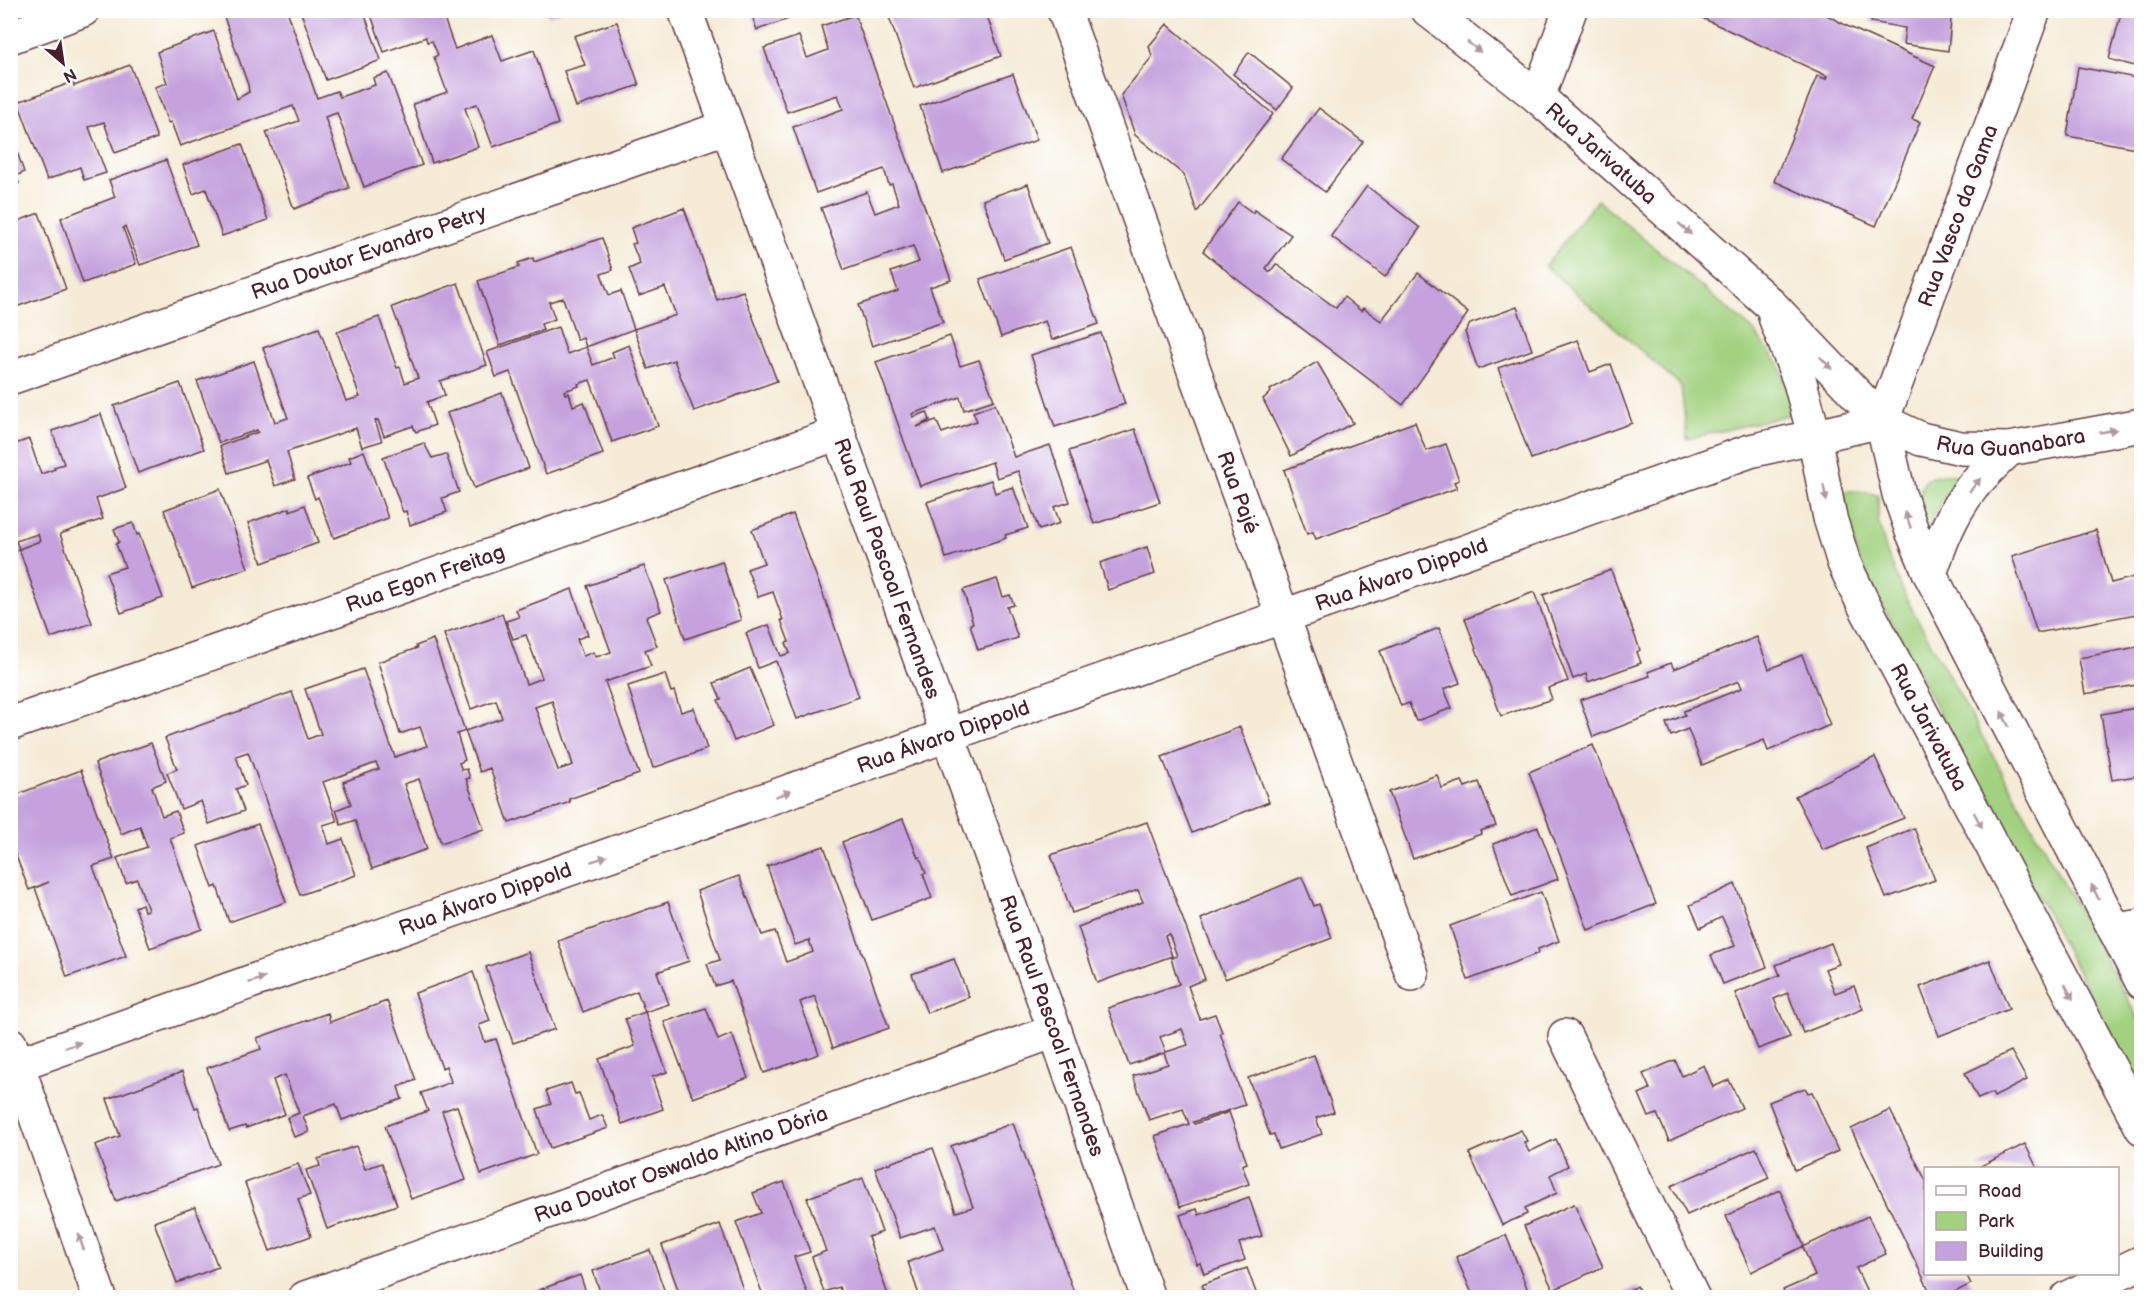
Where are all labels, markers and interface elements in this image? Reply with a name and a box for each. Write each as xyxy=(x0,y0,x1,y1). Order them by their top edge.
north arrow xyxy=(33,33,93,93)
one-way arrow xyxy=(1466,40,1481,52)
text: N xyxy=(60,64,79,86)
street label: Rua Jarivatuba xyxy=(1540,98,1662,210)
street label: Rua Vasco da Gama xyxy=(1913,121,2003,311)
street label: Rua Doutor Evandro Petry xyxy=(248,200,490,305)
one-way arrow xyxy=(1677,222,1692,235)
one-way arrow xyxy=(1819,355,1832,370)
street label: Rua Guanabara xyxy=(1934,424,2087,462)
one-way arrow xyxy=(2099,427,2118,436)
street label: Rua Raul Pascoal Fernandes xyxy=(828,435,946,702)
street label: Rua Pajé xyxy=(1211,448,1264,538)
one-way arrow xyxy=(1968,478,1981,493)
one-way arrow xyxy=(1821,483,1830,502)
one-way arrow xyxy=(1903,511,1912,529)
street label: Rua Álvaro Dippold xyxy=(1312,533,1491,617)
street label: Rua Egon Freitag xyxy=(343,539,508,618)
street label: Rua Jarivatuba xyxy=(1885,659,1973,795)
street label: Rua Álvaro Dippold xyxy=(854,695,1033,779)
one-way arrow xyxy=(2000,711,2010,728)
one-way arrow xyxy=(774,788,792,798)
one-way arrow xyxy=(1973,812,1983,829)
one-way arrow xyxy=(590,853,608,863)
street label: Rua Álvaro Dippold xyxy=(396,857,575,941)
one-way arrow xyxy=(2090,884,2100,901)
street label: Rua Raul Pascoal Fernandes xyxy=(994,892,1110,1160)
one-way arrow xyxy=(248,975,266,985)
one-way arrow xyxy=(2064,984,2074,1001)
one-way arrow xyxy=(64,1040,82,1050)
street label: Rua Doutor Oswaldo Altino Dória xyxy=(531,1101,831,1228)
legend xyxy=(1924,1167,2119,1275)
text: Road xyxy=(1978,1181,2022,1202)
text: Park xyxy=(1978,1211,2014,1232)
one-way arrow xyxy=(75,1233,85,1251)
text: Building xyxy=(1978,1241,2044,1262)

